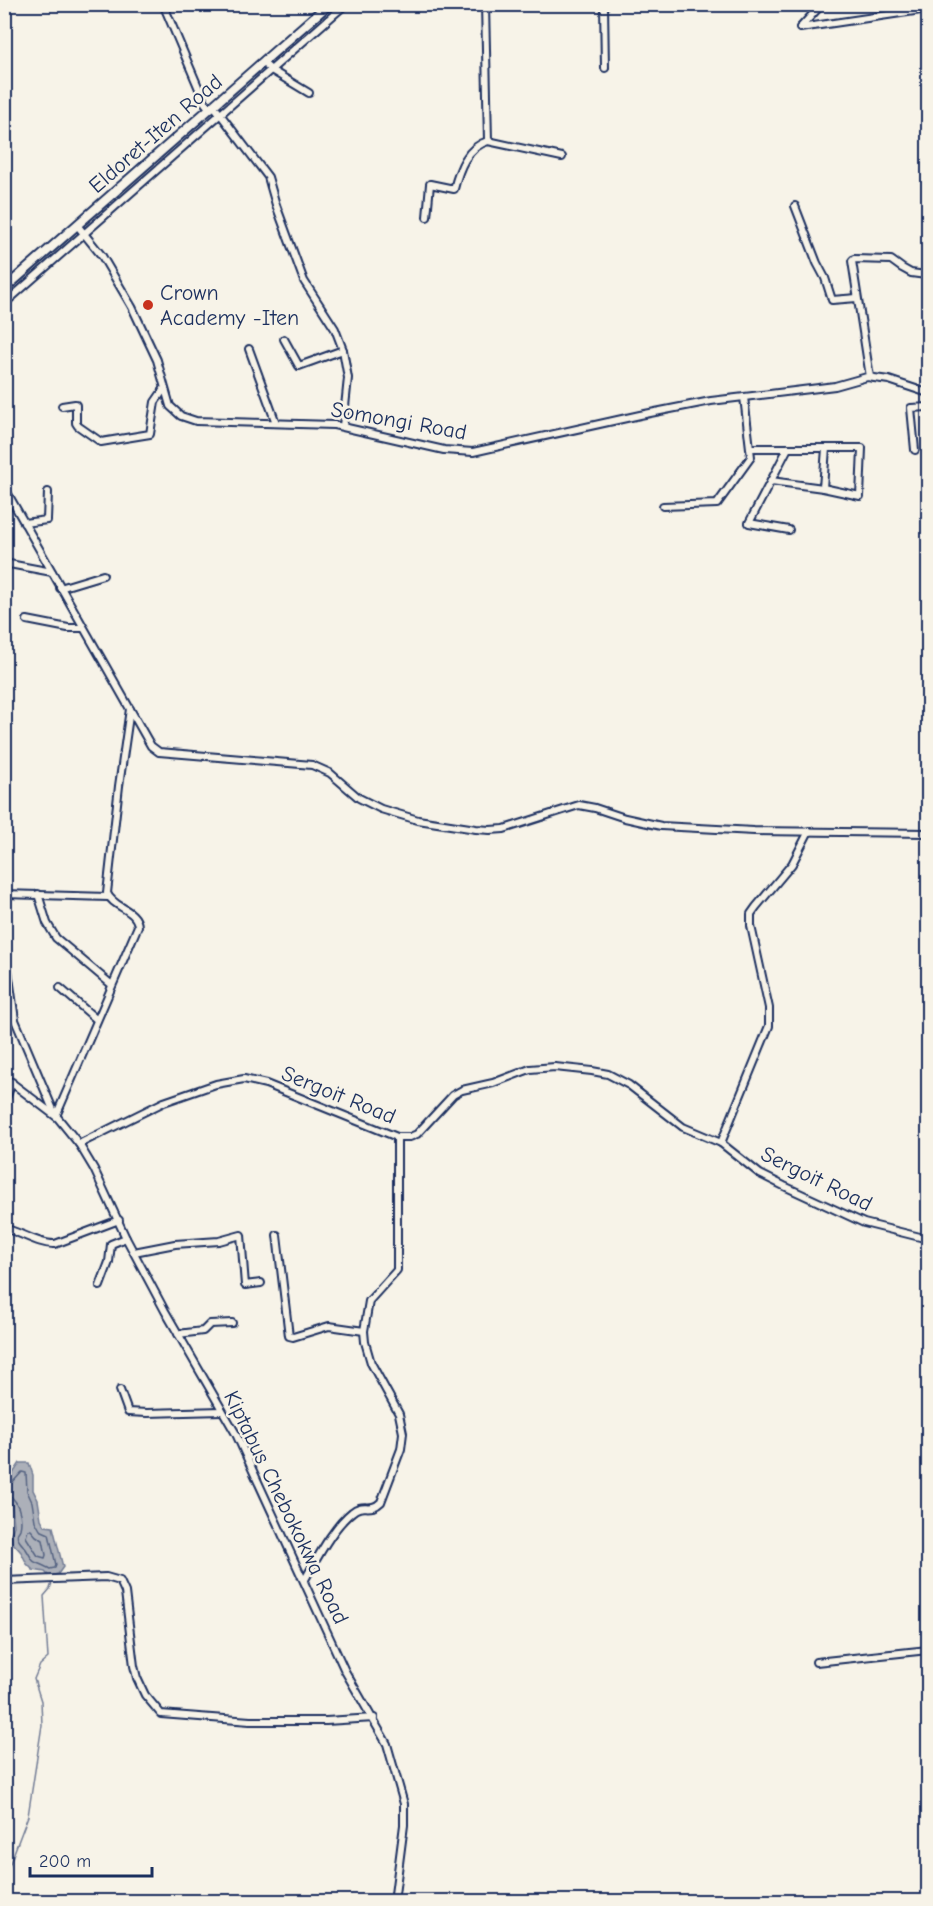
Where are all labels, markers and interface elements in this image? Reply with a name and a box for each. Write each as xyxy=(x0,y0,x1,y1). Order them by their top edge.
street label: Eldoret-Iten Road xyxy=(84,69,228,199)
place label: Crown Academy -Iten xyxy=(160,280,299,331)
marker: Crown Academy -Iten xyxy=(141,298,155,312)
street label: Somongi Road xyxy=(329,396,469,446)
street label: Sergoit Road xyxy=(278,1060,399,1130)
street label: Sergoit Road xyxy=(757,1141,876,1217)
street label: Kiptabus Chebokokwa Road xyxy=(218,1386,354,1628)
scale bar xyxy=(30,1840,152,1878)
text: 200 m xyxy=(39,1851,91,1872)

